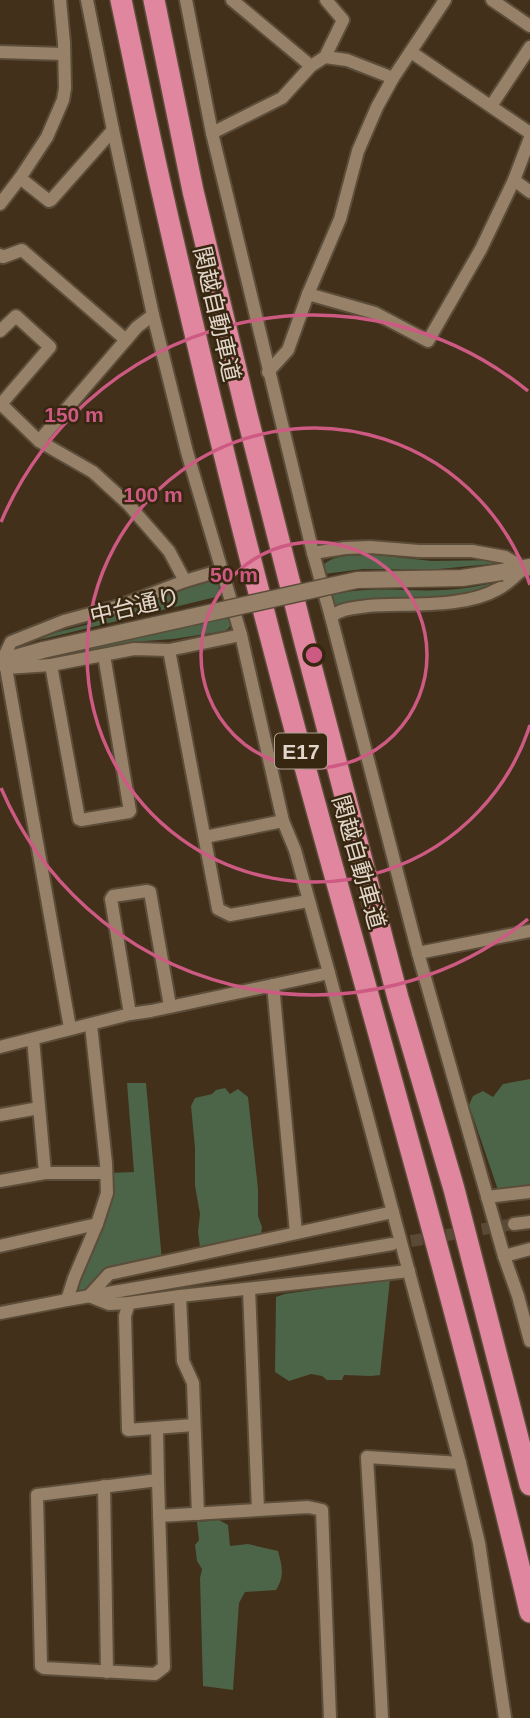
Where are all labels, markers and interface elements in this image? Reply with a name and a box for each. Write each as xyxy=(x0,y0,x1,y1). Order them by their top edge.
street label: 関越自動車道 xyxy=(189,244,245,384)
text: 150 m xyxy=(44,403,104,426)
text: 100 m xyxy=(123,483,183,506)
text: 50 m xyxy=(210,563,258,586)
street label: 中台通り xyxy=(87,583,183,629)
centre of rings xyxy=(302,643,326,667)
road number: E17 xyxy=(275,734,327,768)
street label: 関越自動車道 xyxy=(327,792,391,932)

